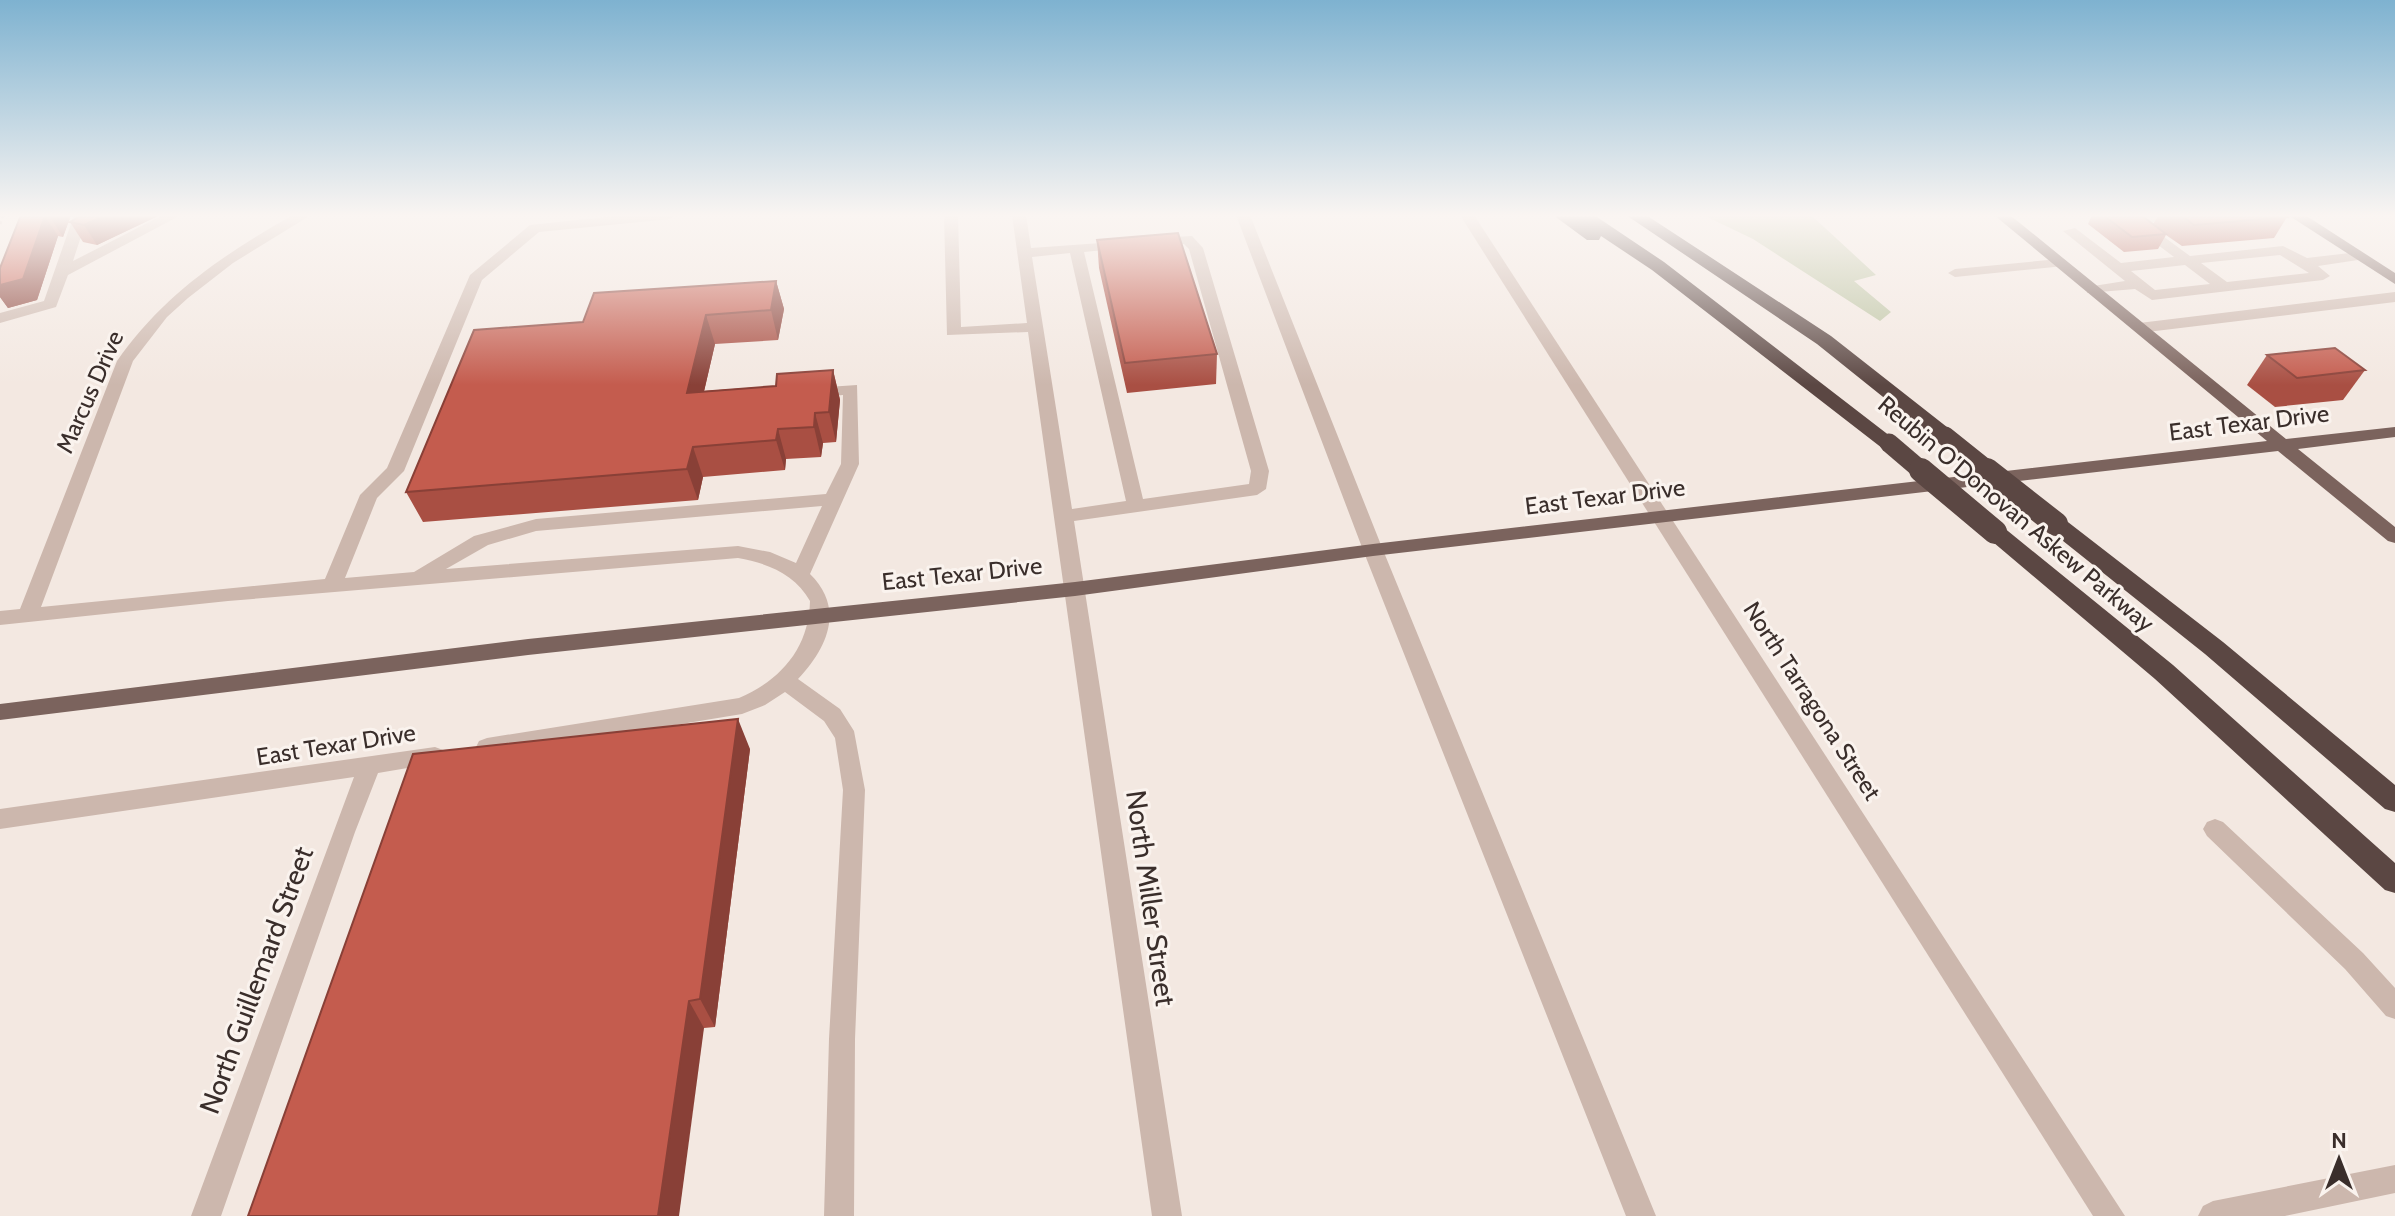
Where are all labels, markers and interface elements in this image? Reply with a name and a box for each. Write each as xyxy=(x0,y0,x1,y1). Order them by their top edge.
street label: Marcus Drive xyxy=(50,326,129,457)
street label: Reubin O'Donovan Askew Parkway xyxy=(1872,390,2160,638)
street label: East Texar Drive xyxy=(2167,398,2331,447)
street label: East Texar Drive xyxy=(1523,472,1687,521)
street label: East Texar Drive xyxy=(880,551,1043,596)
street label: North Tarragona Street xyxy=(1738,596,1887,805)
street label: East Texar Drive xyxy=(254,718,418,771)
street label: North Miller Street xyxy=(1119,788,1183,1008)
street label: North Guillemard Street xyxy=(192,842,320,1118)
north arrow xyxy=(2299,1120,2379,1200)
text: N xyxy=(2331,1127,2347,1154)

